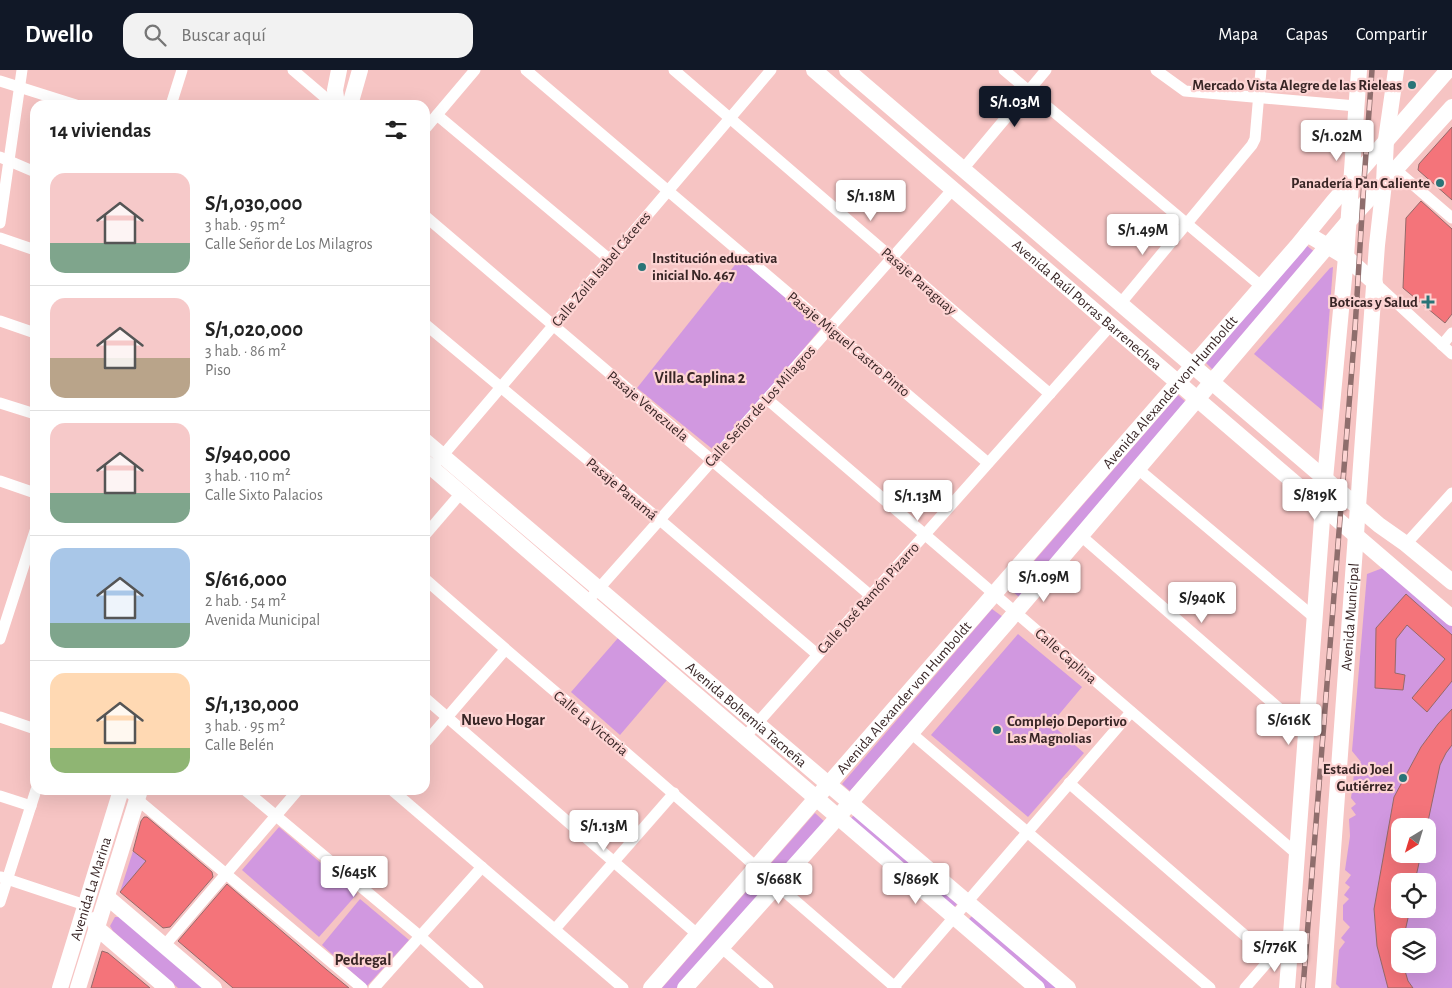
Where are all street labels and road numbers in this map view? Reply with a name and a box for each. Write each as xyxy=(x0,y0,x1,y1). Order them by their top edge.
street label: Calle Zoila Isabel Cáceres xyxy=(549,209,654,330)
street label: Avenida Raúl Porras Barrenechea xyxy=(1009,237,1164,373)
street label: Pasaje Paraguay xyxy=(878,245,960,318)
street label: Pasaje Miguel Castro Pinto xyxy=(785,289,913,400)
street label: Avenida Alexander von Humboldt xyxy=(1100,313,1241,472)
street label: Calle Señor de Los Milagros xyxy=(702,343,819,470)
street label: Pasaje Venezuela xyxy=(604,368,691,445)
street label: Pasaje Panamá xyxy=(583,455,660,523)
street label: Calle José Ramón Pizarro xyxy=(815,540,922,657)
street label: Avenida Municipal xyxy=(1339,563,1362,672)
street label: Avenida Alexander von Humboldt xyxy=(834,619,975,777)
street label: Calle Caplina xyxy=(1032,626,1099,687)
street label: Avenida Bohemia Tacneña xyxy=(683,659,809,770)
street label: Calle La Victoria xyxy=(551,688,631,759)
street label: Avenida La Marina xyxy=(68,835,114,942)

